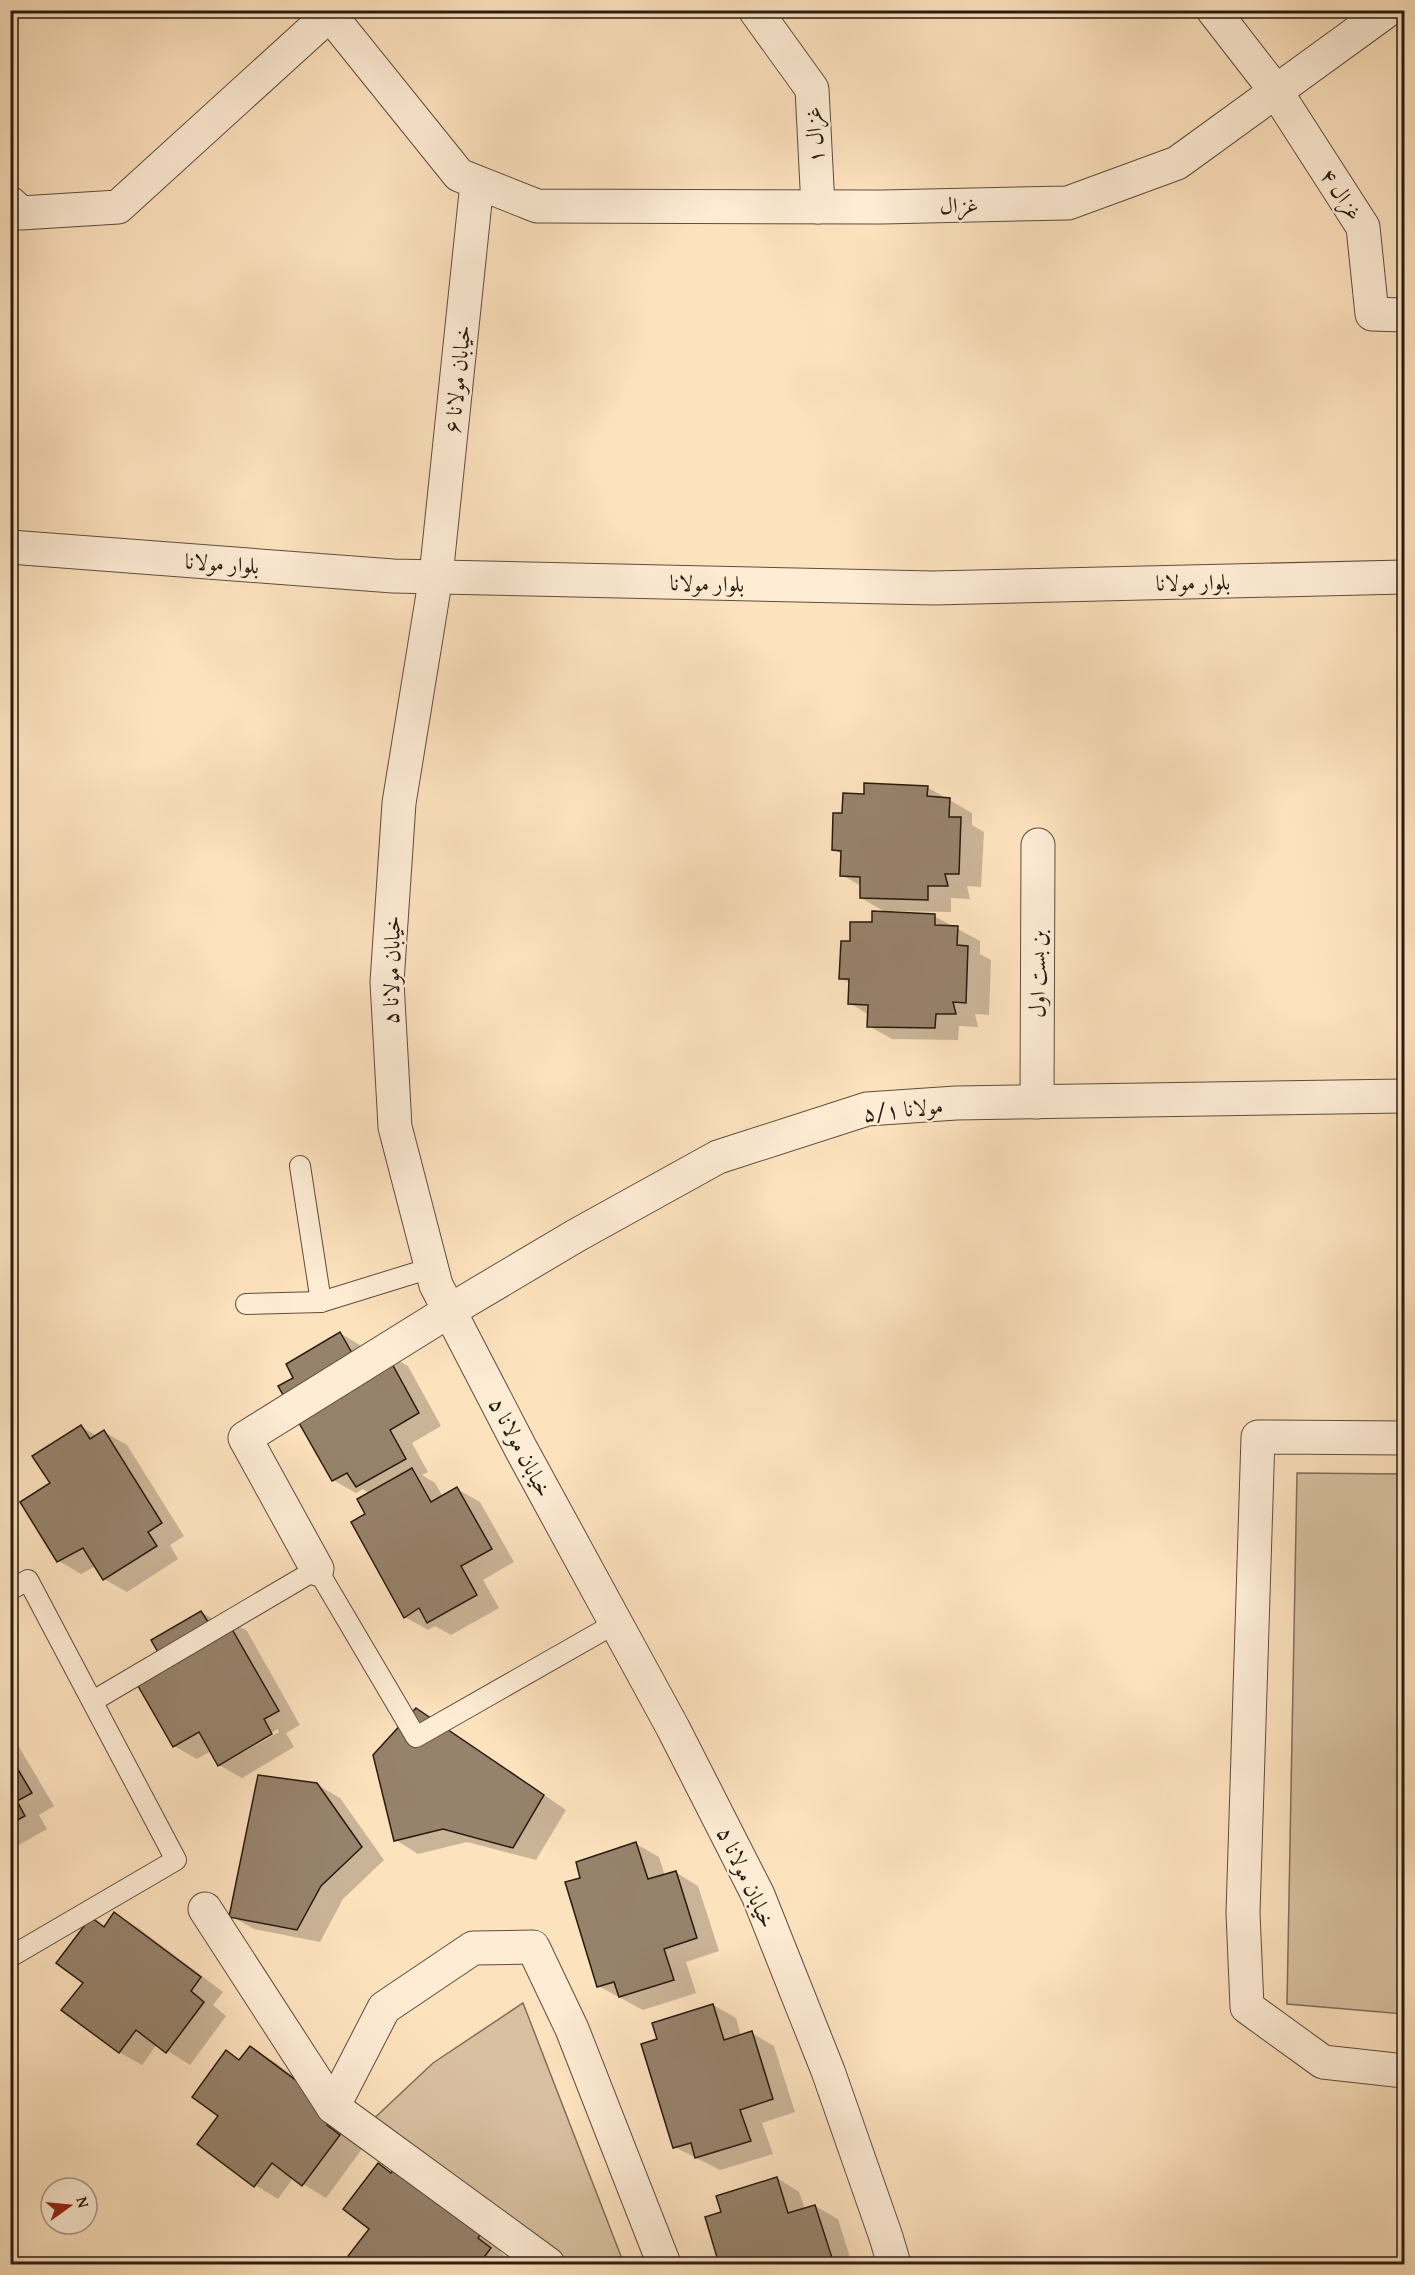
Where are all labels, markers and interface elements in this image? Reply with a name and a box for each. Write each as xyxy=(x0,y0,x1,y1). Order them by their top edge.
street label: غزال ۱ xyxy=(797,106,831,164)
street label: غزال ۴ xyxy=(1313,162,1371,226)
street label: غزال xyxy=(939,189,979,221)
street label: خیابان مولانا ۶ xyxy=(435,323,479,435)
street label: بلوار مولانا xyxy=(184,544,260,582)
street label: بلوار مولانا xyxy=(1155,565,1231,599)
street label: بلوار مولانا xyxy=(669,566,745,600)
street label: خیابان مولانا ۵ xyxy=(374,915,408,1025)
street label: بن بست اول xyxy=(1021,930,1053,1018)
street label: مولانا ۵/۱ xyxy=(861,1089,945,1129)
street label: خیابان مولانا ۵ xyxy=(481,1392,561,1502)
street label: خیابان مولانا ۵ xyxy=(710,1821,784,1933)
north arrow xyxy=(39,2176,99,2236)
text: N xyxy=(71,2194,97,2211)

